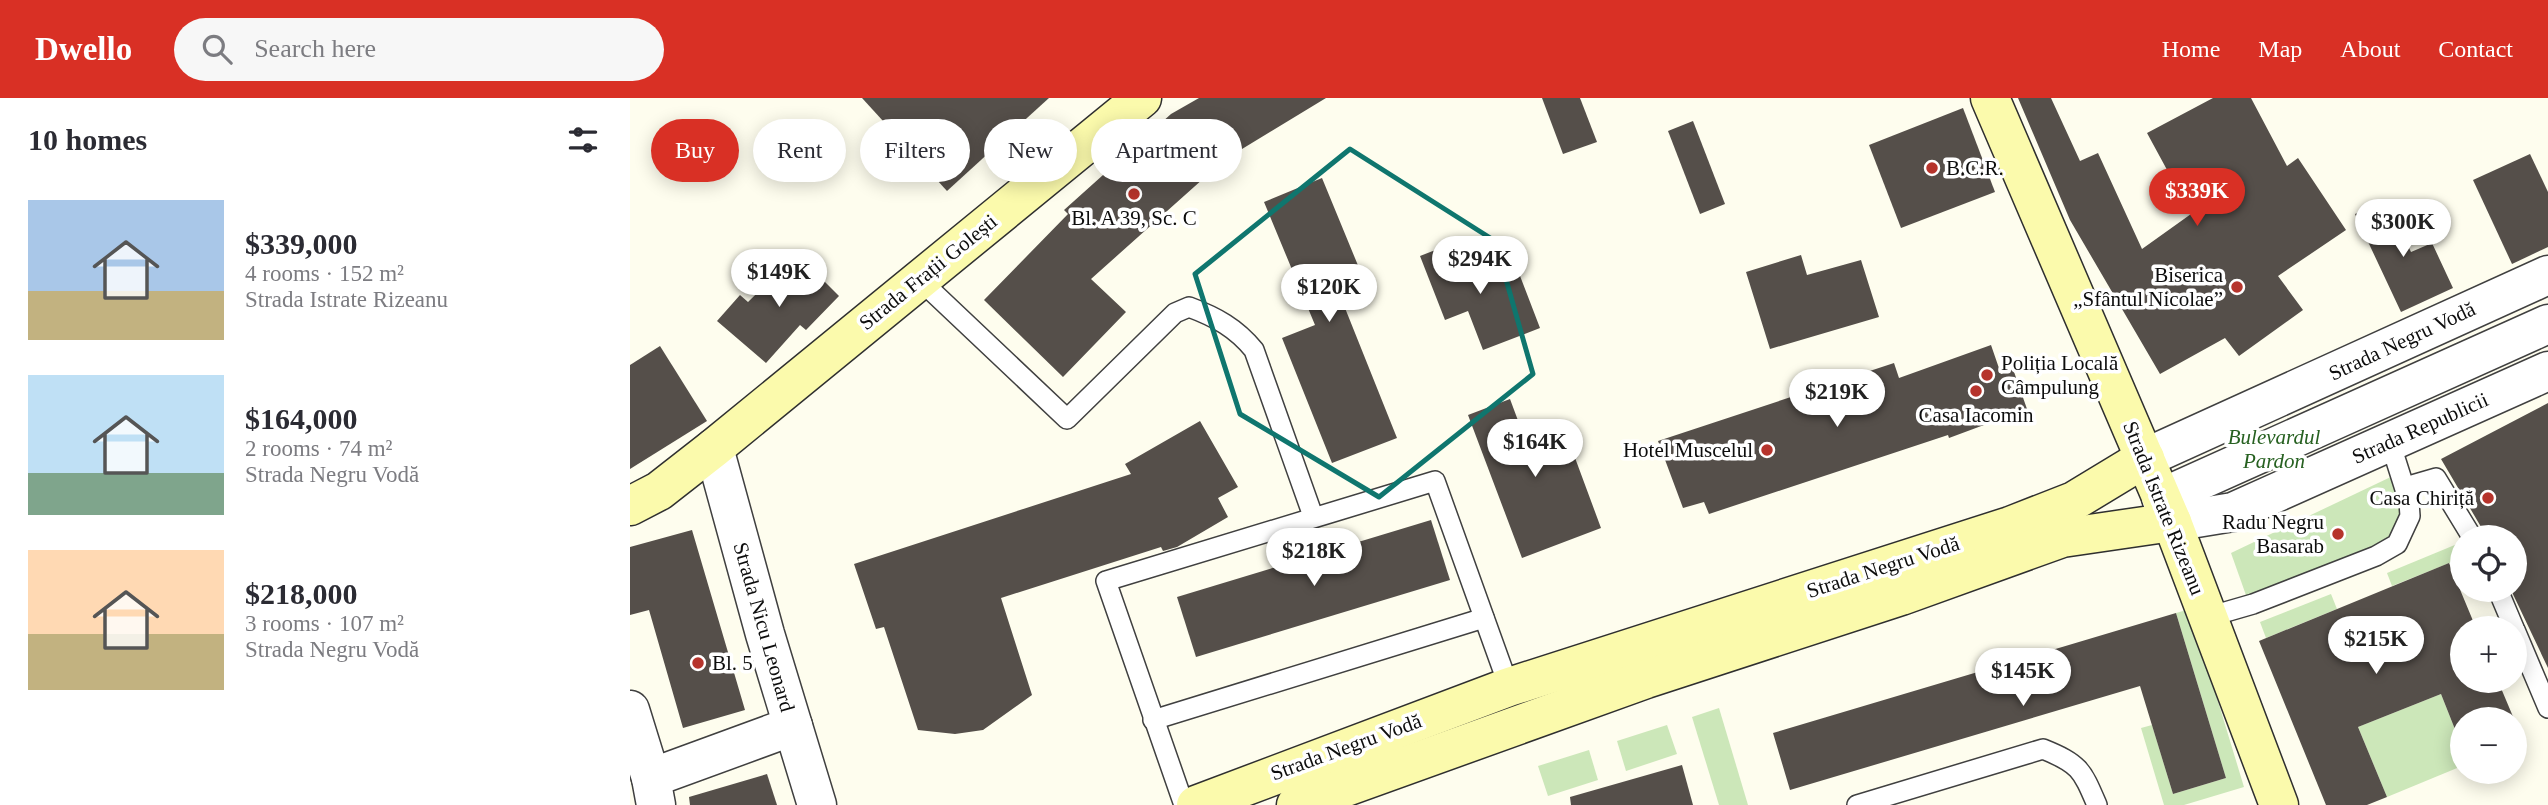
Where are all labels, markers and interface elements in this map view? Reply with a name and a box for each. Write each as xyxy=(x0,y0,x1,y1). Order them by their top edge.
search box xyxy=(174,18,664,81)
icon: search xyxy=(198,30,236,68)
text: Dwello xyxy=(35,31,132,67)
text: Search here xyxy=(254,34,376,63)
text: Home xyxy=(2162,36,2220,62)
text: Map xyxy=(2258,36,2302,62)
text: About xyxy=(2340,36,2400,62)
text: Contact xyxy=(2438,36,2513,62)
chip: Buy xyxy=(651,119,739,182)
chip: Rent xyxy=(753,119,846,182)
chip: Filters xyxy=(860,119,970,182)
chip: New xyxy=(984,119,1077,182)
chip: Apartment xyxy=(1091,119,1242,182)
icon: filters xyxy=(564,121,602,159)
text: 10 homes xyxy=(28,123,147,156)
place label: B.C.R. xyxy=(1946,156,2004,180)
marker: B.C.R. xyxy=(1924,160,1940,176)
pin: $339K xyxy=(2148,169,2246,228)
text: $339K xyxy=(2165,178,2229,203)
marker: Bl. A 39, Sc. C xyxy=(1126,186,1142,202)
pin: $300K xyxy=(2354,200,2452,259)
place label: Bl. A 39, Sc. C xyxy=(1071,206,1197,230)
street label: Strada Frații Golești xyxy=(854,209,1002,335)
text: $300K xyxy=(2371,209,2435,234)
text: $339,000 xyxy=(245,227,358,260)
icon: home xyxy=(84,228,168,312)
pin: $294K xyxy=(1431,236,1529,296)
text: $294K xyxy=(1448,246,1512,271)
pin: $149K xyxy=(730,250,828,309)
text: $149K xyxy=(747,259,811,284)
text: 4 rooms · 152 m² xyxy=(245,261,404,286)
place label: Biserica „Sfântul Nicolae” xyxy=(2073,263,2224,311)
pin: $120K xyxy=(1280,264,1378,324)
text: $120K xyxy=(1297,274,1361,299)
marker: Biserica „Sfântul Nicolae” xyxy=(2229,279,2245,295)
text: Strada Istrate Rizeanu xyxy=(245,287,448,312)
street label: Strada Negru Vodă xyxy=(2325,296,2480,385)
place label: Poliția Locală Câmpulung xyxy=(2001,351,2119,399)
marker: Poliția Locală Câmpulung xyxy=(1979,367,1995,383)
pin: $219K xyxy=(1788,370,1886,429)
text: $219K xyxy=(1805,379,1869,404)
marker: Casa Iacomin xyxy=(1968,383,1984,399)
street label: Strada Republicii xyxy=(2348,387,2492,469)
text: $164,000 xyxy=(245,402,358,435)
icon: home xyxy=(84,403,168,487)
place label: Casa Iacomin xyxy=(1919,403,2034,427)
street label: Strada Istrate Rizeanu xyxy=(2118,418,2210,599)
pin: $164K xyxy=(1486,420,1584,479)
park label: Bulevardul Pardon xyxy=(2228,425,2320,473)
text: $164K xyxy=(1503,429,1567,454)
text: 2 rooms · 74 m² xyxy=(245,436,392,461)
place label: Hotel Muscelul xyxy=(1623,438,1753,462)
marker: Hotel Muscelul xyxy=(1759,442,1775,458)
text: Strada Negru Vodă xyxy=(245,462,419,487)
place label: Casa Chiriță xyxy=(2370,486,2475,510)
marker: Casa Chiriță xyxy=(2480,490,2496,506)
place label: Radu Negru Basarab xyxy=(2222,510,2324,558)
map controls xyxy=(2450,525,2527,784)
button: locate xyxy=(2450,525,2527,602)
marker: Radu Negru Basarab xyxy=(2330,526,2346,542)
pin: $218K xyxy=(1265,528,1363,588)
street label: Strada Negru Vodă xyxy=(1804,531,1963,603)
text: $218K xyxy=(1282,538,1346,563)
street label: Strada Nicu Leonard xyxy=(728,540,800,715)
text: $218,000 xyxy=(245,577,358,610)
icon: home xyxy=(84,578,168,662)
text: 3 rooms · 107 m² xyxy=(245,611,404,636)
pin: $215K xyxy=(2327,616,2425,676)
button: + xyxy=(2450,616,2527,693)
text: $215K xyxy=(2344,626,2408,651)
text: Strada Negru Vodă xyxy=(245,637,419,662)
pin: $145K xyxy=(1974,648,2072,708)
place label: Bl. 5 xyxy=(712,651,753,675)
marker: Bl. 5 xyxy=(690,655,706,671)
text: $145K xyxy=(1991,658,2055,683)
button: − xyxy=(2450,707,2527,784)
street label: Strada Negru Vodă xyxy=(1267,708,1425,785)

